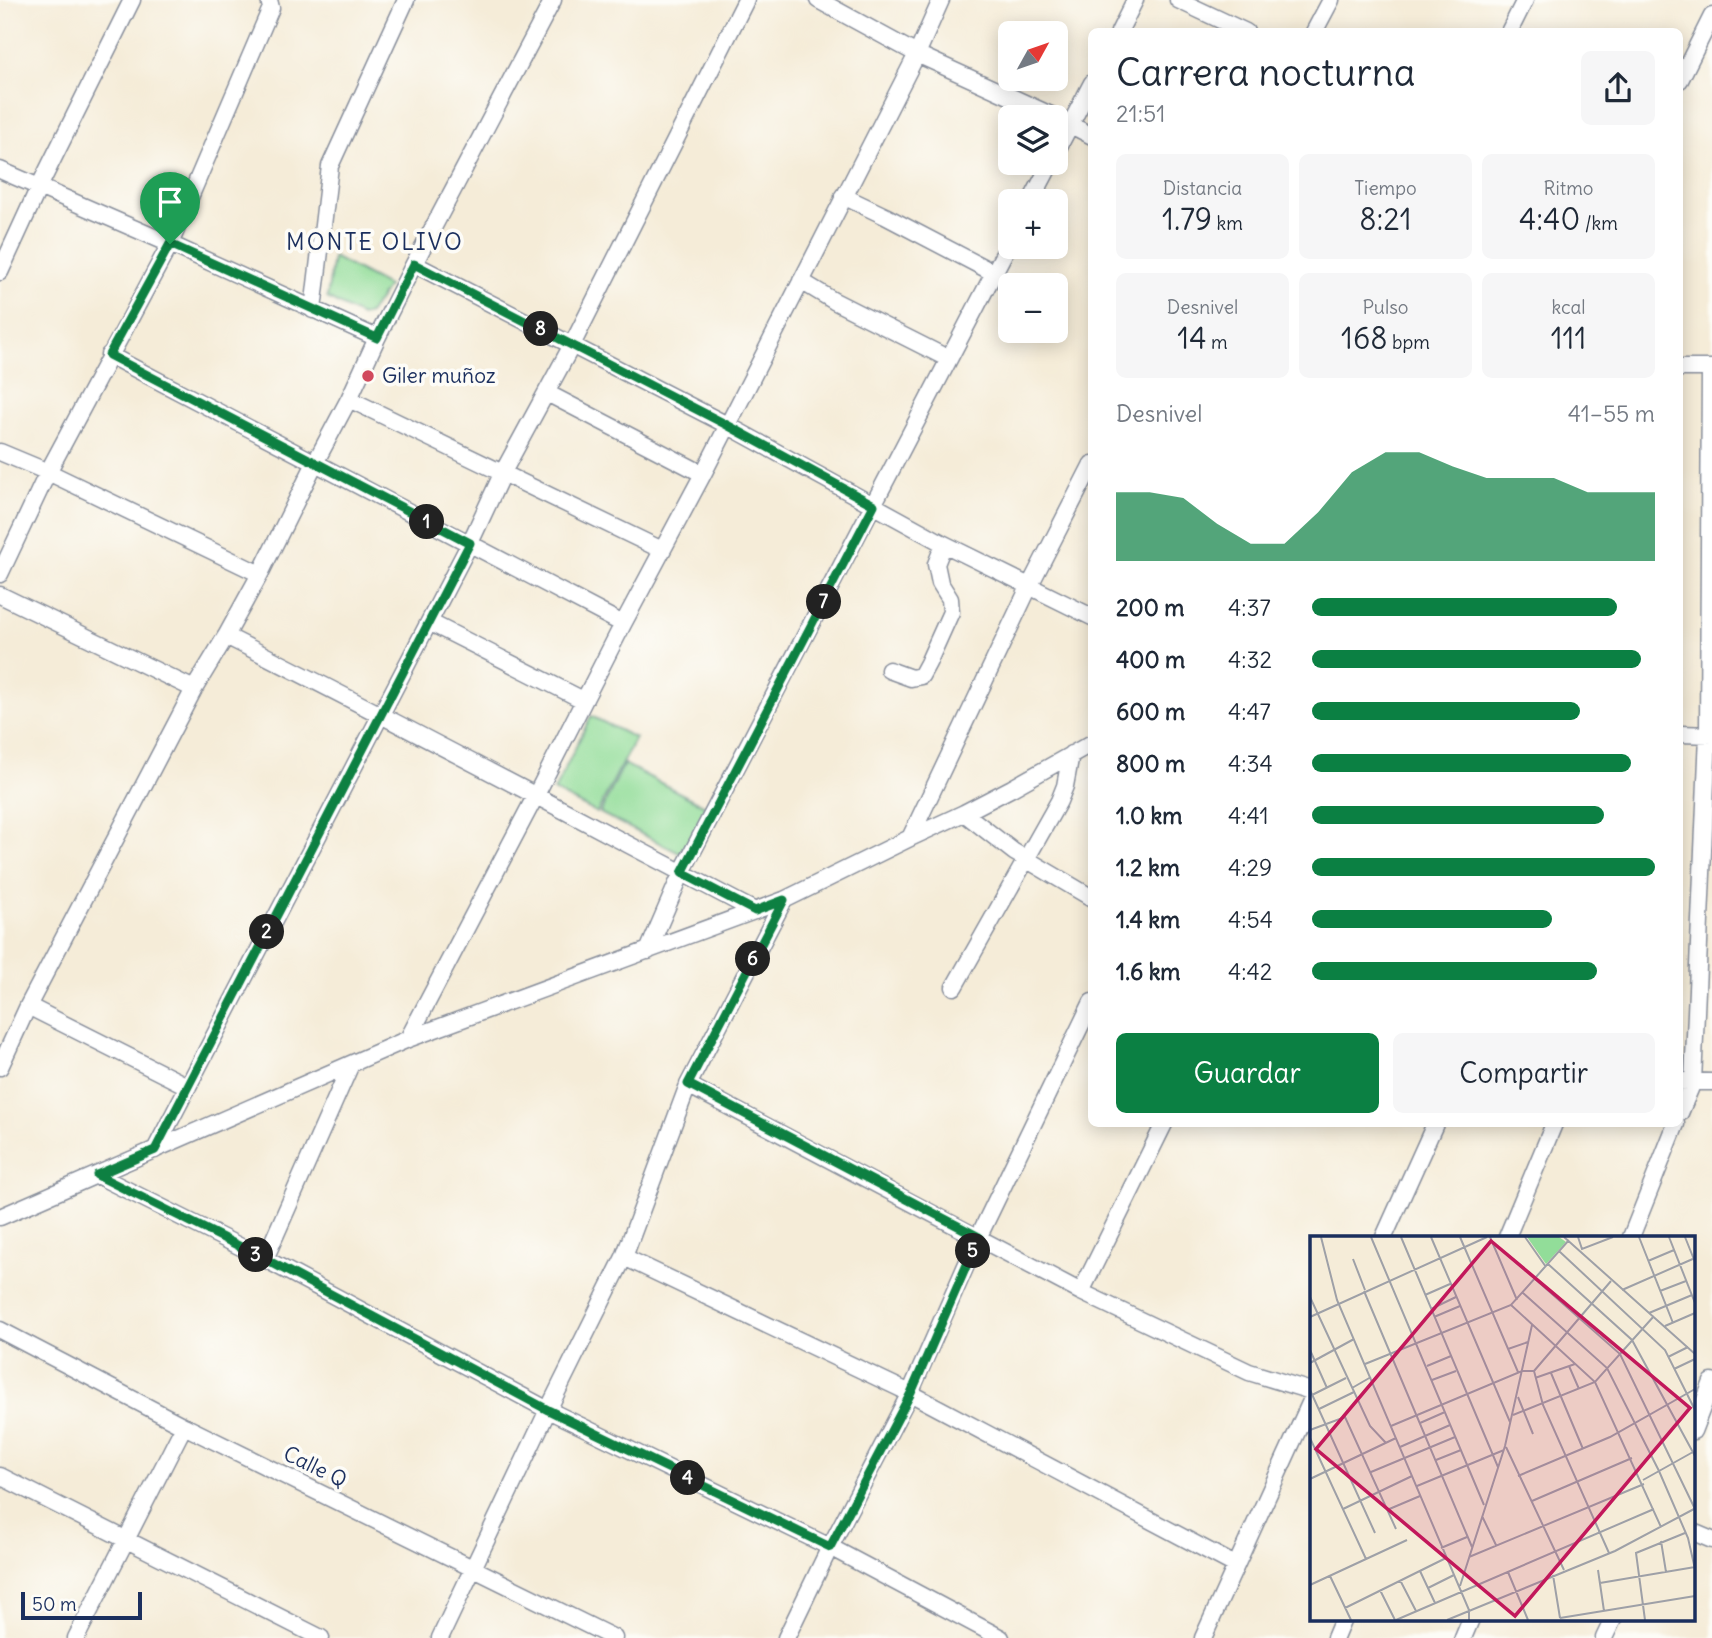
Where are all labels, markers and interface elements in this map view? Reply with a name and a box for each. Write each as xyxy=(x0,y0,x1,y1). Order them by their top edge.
north arrow xyxy=(998,21,1068,91)
map controls xyxy=(998,21,1068,343)
text: Carrera nocturna xyxy=(1116,49,1415,96)
button: share xyxy=(1581,51,1655,125)
text: 21:51 xyxy=(1116,99,1165,128)
button: layers xyxy=(998,105,1068,175)
pin xyxy=(140,172,200,244)
text: Distancia xyxy=(1163,176,1242,200)
text: Tiempo xyxy=(1354,176,1417,200)
text: Ritmo xyxy=(1543,176,1594,200)
icon: arrive xyxy=(151,183,189,221)
button: + xyxy=(998,189,1068,259)
text: 1.79 xyxy=(1162,200,1212,238)
text: 8:21 xyxy=(1359,200,1412,238)
text: 4:40 xyxy=(1519,200,1580,238)
text: km xyxy=(1212,211,1243,235)
text: /km xyxy=(1580,211,1618,235)
district label: MONTE OLIVO xyxy=(286,227,464,256)
button: − xyxy=(998,273,1068,343)
text: Desnivel xyxy=(1167,295,1238,319)
text: Pulso xyxy=(1362,295,1409,319)
text: kcal xyxy=(1551,295,1586,319)
pin: 8 xyxy=(524,312,558,346)
text: 8 xyxy=(535,316,546,340)
text: 14 xyxy=(1177,319,1207,357)
text: 168 xyxy=(1341,319,1387,357)
text: 111 xyxy=(1551,319,1586,357)
text: m xyxy=(1207,330,1228,354)
text: bpm xyxy=(1387,330,1430,354)
place label: Giler muñoz xyxy=(382,362,496,389)
marker: Giler muñoz xyxy=(360,368,376,384)
text: Desnivel xyxy=(1116,399,1202,428)
text: 41–55 m xyxy=(1568,399,1655,428)
pin: 1 xyxy=(410,504,444,540)
text: 1 xyxy=(423,509,430,533)
pin: 7 xyxy=(806,584,842,620)
text: 7 xyxy=(819,589,828,613)
text: 200 m xyxy=(1116,593,1185,622)
text: 4:37 xyxy=(1228,593,1271,622)
text: 400 m xyxy=(1116,645,1185,674)
text: 4:32 xyxy=(1228,645,1272,674)
text: 600 m xyxy=(1116,697,1185,726)
text: 4:47 xyxy=(1228,697,1271,726)
text: 800 m xyxy=(1116,749,1185,778)
text: 4:34 xyxy=(1228,749,1273,778)
text: 1.0 km xyxy=(1116,801,1182,830)
text: 4:41 xyxy=(1228,801,1269,830)
text: 1.2 km xyxy=(1116,853,1180,882)
text: 4:29 xyxy=(1228,853,1272,882)
text: 1.4 km xyxy=(1116,905,1180,934)
text: 4:54 xyxy=(1228,905,1273,934)
pin: 2 xyxy=(250,914,284,950)
text: 2 xyxy=(261,919,272,943)
pin: 6 xyxy=(736,942,770,976)
text: 6 xyxy=(747,946,758,970)
text: 1.6 km xyxy=(1116,957,1181,986)
text: 4:42 xyxy=(1228,957,1272,986)
button: Guardar xyxy=(1116,1033,1379,1113)
button: Compartir xyxy=(1393,1033,1655,1113)
pin: 5 xyxy=(956,1234,990,1268)
inset map xyxy=(1310,1236,1694,1620)
pin: 3 xyxy=(238,1238,274,1272)
text: 5 xyxy=(967,1238,978,1262)
text: 3 xyxy=(250,1242,261,1266)
street label: Calle Q xyxy=(279,1440,351,1493)
pin: 4 xyxy=(670,1460,706,1496)
text: 4 xyxy=(682,1465,693,1489)
scale bar xyxy=(21,1589,142,1621)
text: 50 m xyxy=(32,1592,77,1616)

